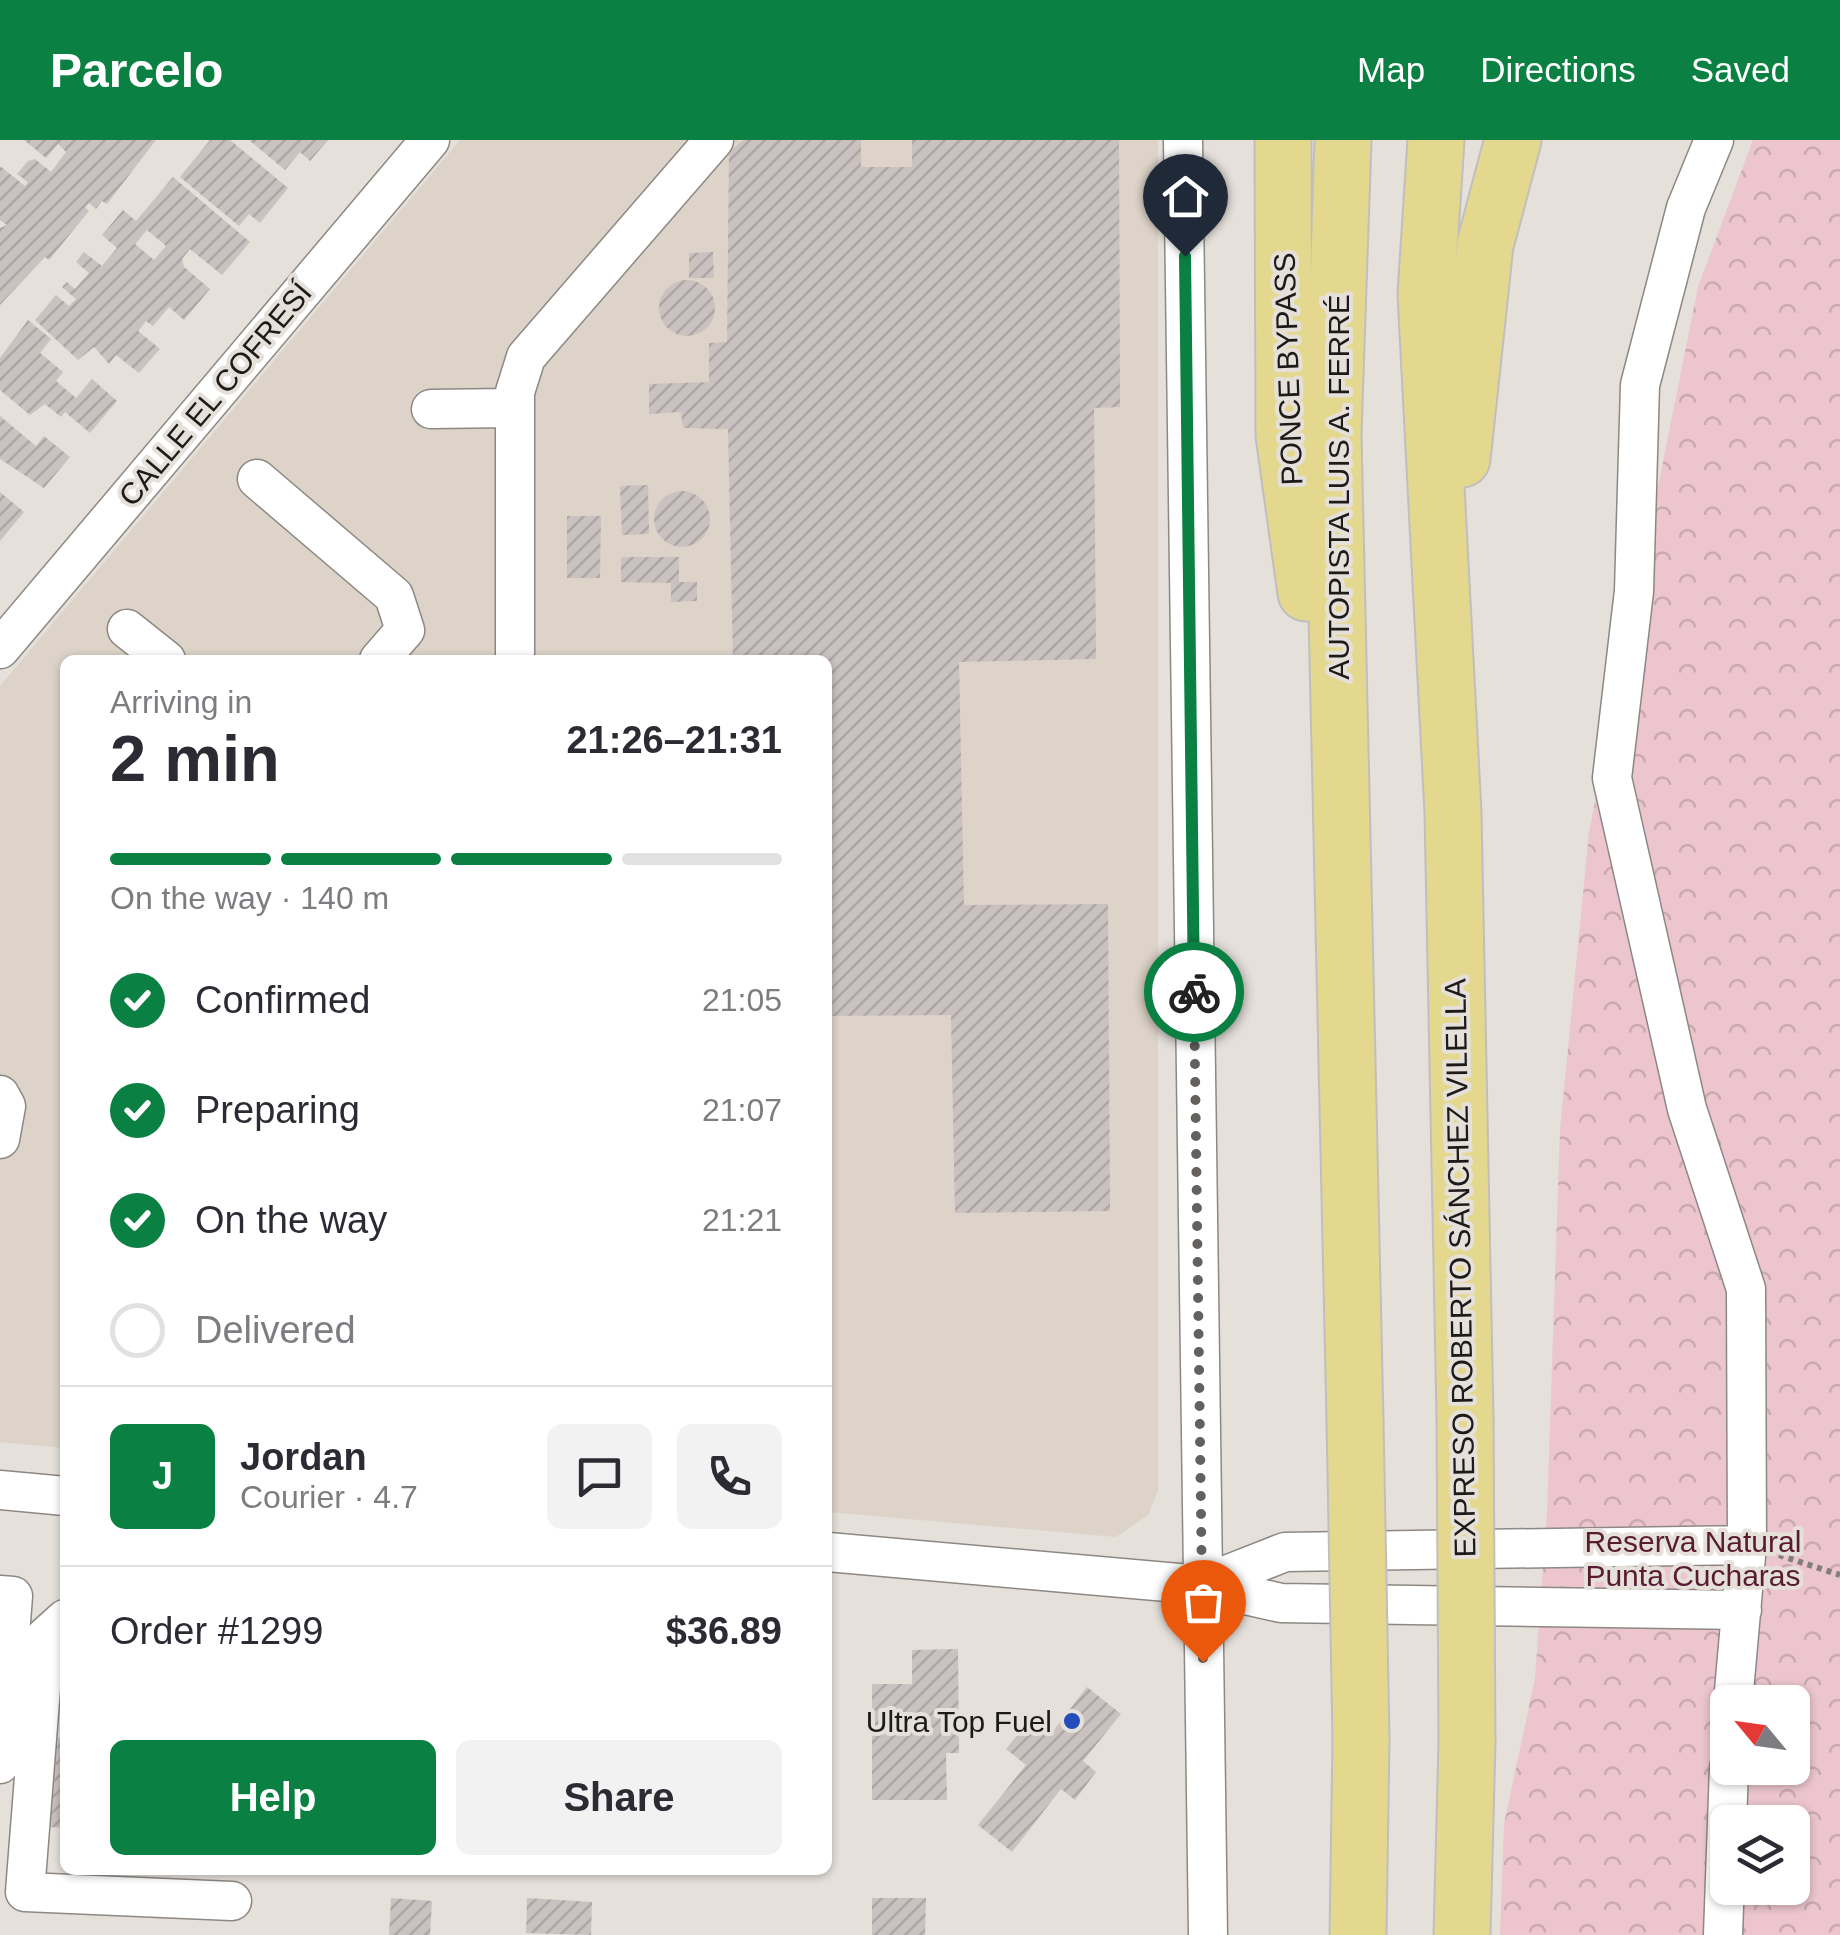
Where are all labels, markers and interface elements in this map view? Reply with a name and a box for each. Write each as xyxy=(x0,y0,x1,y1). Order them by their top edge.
text: Parcelo xyxy=(50,44,223,97)
text: Map xyxy=(1357,50,1425,89)
text: Directions xyxy=(1480,50,1636,89)
text: Saved xyxy=(1691,50,1790,89)
pin xyxy=(1143,154,1228,257)
icon: home xyxy=(1158,169,1213,224)
street label: PONCE BYPASS xyxy=(1267,252,1309,486)
street label: CALLE EL COFRESÍ xyxy=(112,275,318,512)
street label: AUTOPISTA LUIS A. FERRÉ xyxy=(1322,294,1355,680)
text: Arriving in xyxy=(110,684,252,720)
text: 21:26–21:31 xyxy=(566,719,782,761)
text: 2 min xyxy=(110,722,280,795)
text: On the way · 140 m xyxy=(110,880,389,916)
courier xyxy=(1144,942,1244,1042)
icon: bike xyxy=(1167,965,1222,1020)
icon: check xyxy=(110,973,165,1028)
street label: EXPRESO ROBERTO SÁNCHEZ VILELLA xyxy=(1438,978,1482,1558)
text: Confirmed xyxy=(195,979,370,1021)
text: 21:05 xyxy=(702,982,782,1018)
icon: check xyxy=(110,1083,165,1138)
text: Preparing xyxy=(195,1089,360,1131)
text: 21:07 xyxy=(702,1092,782,1128)
icon: check xyxy=(110,1193,165,1248)
text: On the way xyxy=(195,1199,387,1241)
text: 21:21 xyxy=(702,1202,782,1238)
text: Delivered xyxy=(195,1309,356,1351)
button: chat xyxy=(547,1424,652,1529)
button: phone xyxy=(677,1424,782,1529)
text: Jordan xyxy=(240,1436,367,1478)
text: J xyxy=(152,1455,173,1497)
text: Courier · 4.7 xyxy=(240,1479,418,1515)
park label: Reserva Natural Punta Cucharas xyxy=(1585,1525,1801,1592)
pin xyxy=(1161,1560,1246,1663)
icon: bag xyxy=(1176,1575,1231,1630)
text: Order #1299 xyxy=(110,1610,323,1652)
text: $36.89 xyxy=(666,1610,782,1652)
north arrow xyxy=(1710,1685,1810,1785)
map controls xyxy=(1710,1685,1810,1905)
place label: Ultra Top Fuel xyxy=(866,1705,1052,1738)
marker: Ultra Top Fuel xyxy=(1061,1710,1083,1732)
button: Help xyxy=(110,1740,436,1855)
button: Share xyxy=(456,1740,782,1855)
button: layers xyxy=(1710,1805,1810,1905)

